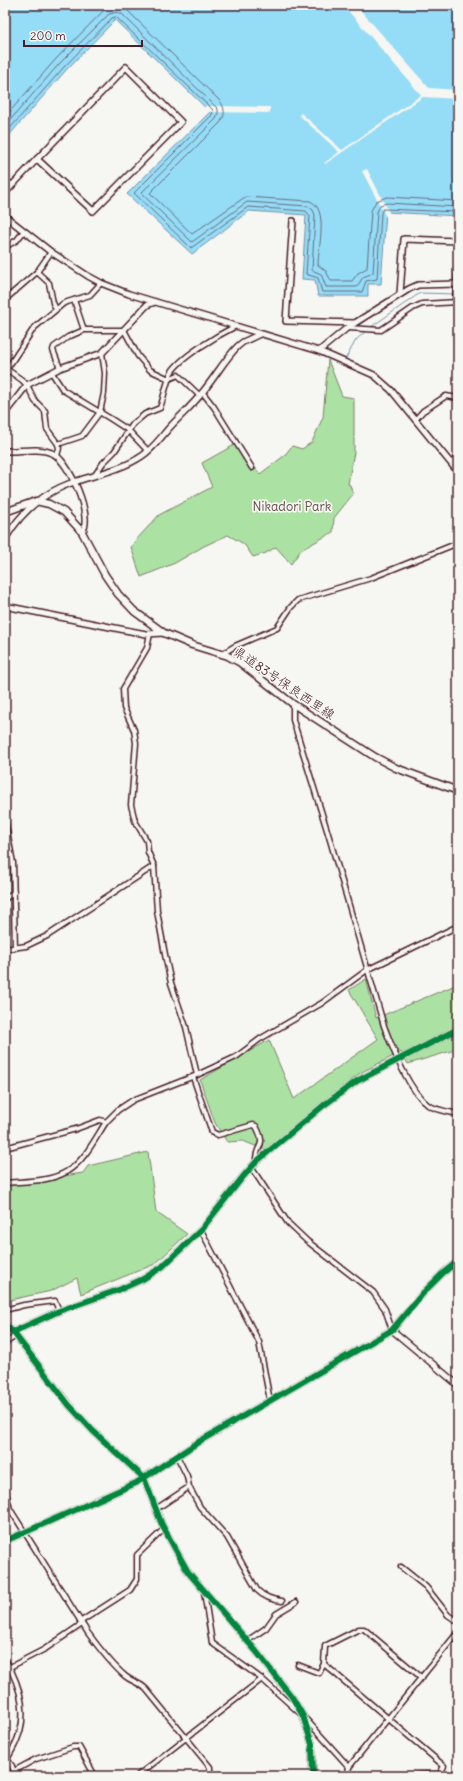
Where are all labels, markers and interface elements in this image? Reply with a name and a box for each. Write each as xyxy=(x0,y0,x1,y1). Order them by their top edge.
scale bar xyxy=(24,22,142,48)
text: 200 m xyxy=(30,28,66,43)
park label: Nikadori Park xyxy=(253,498,332,515)
street label: 県道83号保良西里線 xyxy=(230,643,339,724)

